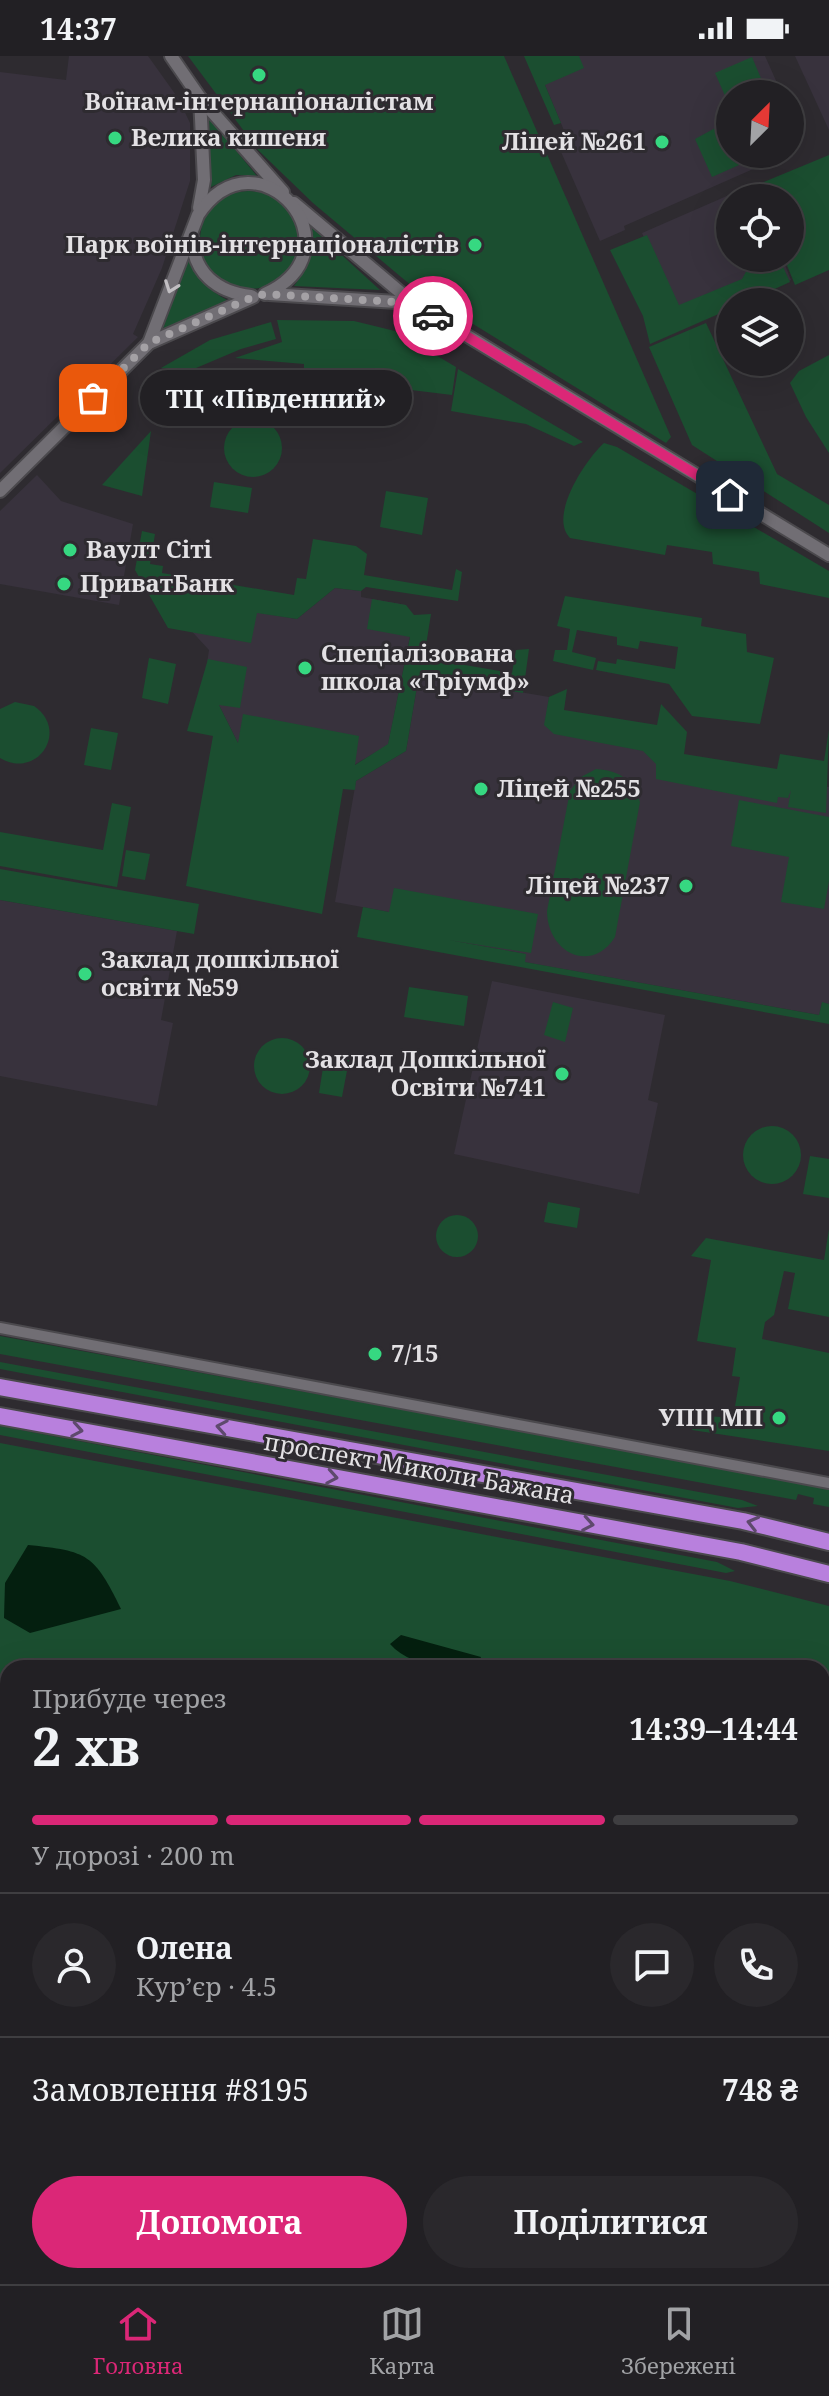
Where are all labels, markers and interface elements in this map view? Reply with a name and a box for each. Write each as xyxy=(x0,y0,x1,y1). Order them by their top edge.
text: 14:37 xyxy=(40,8,117,49)
marker: Воїнам-інтернаціоналістам xyxy=(250,66,268,84)
north arrow xyxy=(716,80,804,168)
map controls xyxy=(716,80,804,376)
place label: Воїнам-інтернаціоналістам xyxy=(85,84,434,117)
place label: Велика кишеня xyxy=(131,120,326,153)
place label: Ліцей №261 xyxy=(502,124,646,157)
marker: Велика кишеня xyxy=(106,129,124,147)
marker: Ліцей №261 xyxy=(653,133,671,151)
button: locate xyxy=(716,184,804,272)
place label: Парк воїнів-інтернаціоналістів xyxy=(66,227,459,260)
marker: Парк воїнів-інтернаціоналістів xyxy=(466,236,484,254)
courier xyxy=(393,276,473,356)
one-way arrow xyxy=(165,279,181,293)
button: layers xyxy=(716,288,804,376)
icon: car xyxy=(411,294,455,338)
pin xyxy=(59,364,127,432)
callout: ТЦ «Південний» xyxy=(141,370,413,426)
icon: bag xyxy=(71,376,115,420)
text: ТЦ «Південний» xyxy=(165,380,387,416)
pin xyxy=(696,461,764,529)
icon: home xyxy=(708,473,752,517)
place label: Ваулт Сіті xyxy=(86,532,213,565)
marker: Ваулт Сіті xyxy=(61,541,79,559)
place label: ПриватБанк xyxy=(80,566,234,599)
marker: ПриватБанк xyxy=(55,575,73,593)
place label: Спеціалізована школа «Тріумф» xyxy=(321,636,530,697)
marker: Спеціалізована школа «Тріумф» xyxy=(296,659,314,677)
place label: Ліцей №255 xyxy=(497,771,641,804)
marker: Ліцей №255 xyxy=(472,780,490,798)
place label: Ліцей №237 xyxy=(526,868,670,901)
marker: Ліцей №237 xyxy=(677,877,695,895)
place label: Заклад дошкільної освіти №59 xyxy=(101,942,340,1003)
marker: Заклад дошкільної освіти №59 xyxy=(76,965,94,983)
place label: Заклад Дошкільної Освіти №741 xyxy=(305,1042,547,1103)
marker: Заклад Дошкільної Освіти №741 xyxy=(553,1065,571,1083)
place label: 7/15 xyxy=(391,1336,439,1369)
marker: 7/15 xyxy=(366,1345,384,1363)
place label: УПЦ МП xyxy=(659,1400,763,1433)
marker: УПЦ МП xyxy=(770,1409,788,1427)
one-way arrow xyxy=(70,1420,83,1437)
one-way arrow xyxy=(215,1420,229,1437)
street label: проспект Миколи Бажана xyxy=(262,1424,577,1511)
one-way arrow xyxy=(326,1467,339,1484)
one-way arrow xyxy=(581,1514,595,1531)
one-way arrow xyxy=(747,1516,761,1533)
text: Прибуде через xyxy=(32,1680,226,1716)
text: 14:39–14:44 xyxy=(629,1708,798,1749)
text: 2 хв xyxy=(32,1710,140,1781)
text: У дорозі · 200 m xyxy=(32,1837,235,1873)
button: person xyxy=(32,1923,116,2007)
button: chat xyxy=(610,1923,694,2007)
button: phone xyxy=(714,1923,798,2007)
text: Олена xyxy=(136,1927,233,1968)
text: Кур’єр · 4.5 xyxy=(136,1968,277,2004)
text: Замовлення #8195 xyxy=(32,2069,309,2110)
text: 748 ₴ xyxy=(722,2069,798,2110)
button: Допомога xyxy=(32,2176,407,2268)
button: Поділитися xyxy=(423,2176,798,2268)
tab: Головна xyxy=(93,2302,184,2380)
tab: Карта xyxy=(369,2302,435,2380)
tab: Збережені xyxy=(621,2302,736,2380)

